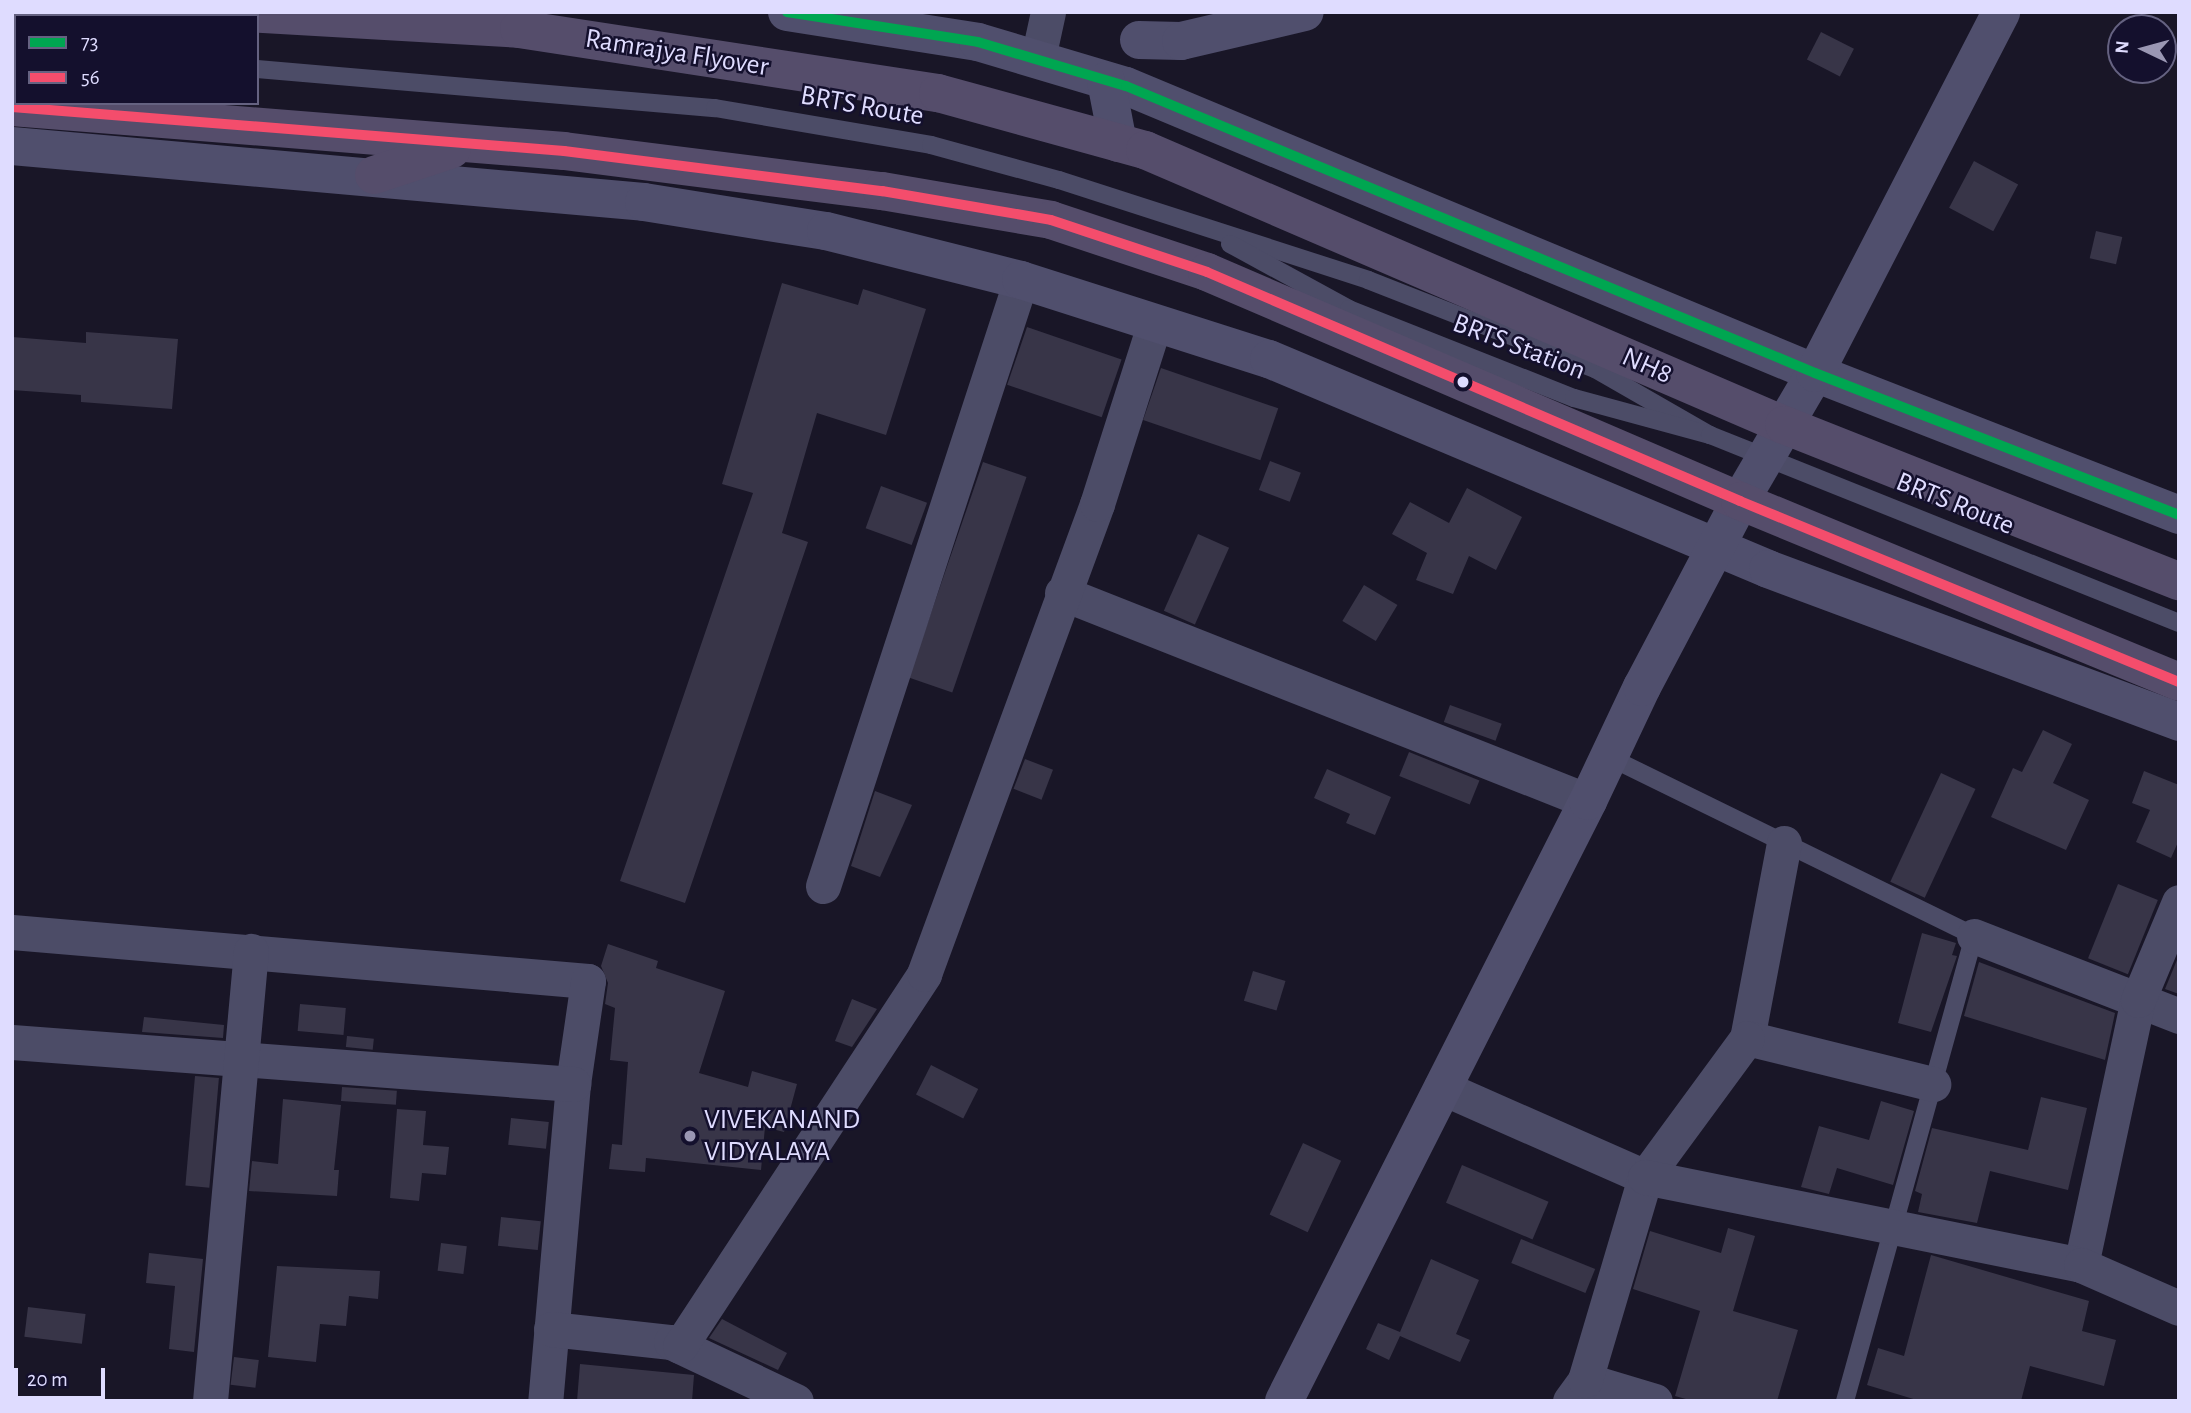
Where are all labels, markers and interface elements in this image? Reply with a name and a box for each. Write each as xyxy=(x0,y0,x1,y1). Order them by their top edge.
legend xyxy=(14,14,259,105)
north arrow xyxy=(2107,14,2177,84)
street label: Ramrajya Flyover xyxy=(583,22,771,84)
text: 73 xyxy=(81,32,98,53)
text: N xyxy=(2113,40,2133,55)
text: 56 xyxy=(81,67,100,88)
street label: BRTS Route xyxy=(798,79,926,133)
street label: BRTS Station xyxy=(1448,306,1590,388)
street label: NH8 xyxy=(1617,340,1677,392)
unlabelled marker xyxy=(1456,375,1470,389)
street label: BRTS Route xyxy=(1891,465,2019,543)
place label: VIVEKANAND VIDYALAYA xyxy=(704,1103,860,1169)
marker: VIVEKANAND VIDYALAYA xyxy=(682,1128,698,1144)
scale bar xyxy=(18,1354,108,1398)
text: 20 m xyxy=(27,1369,68,1390)

